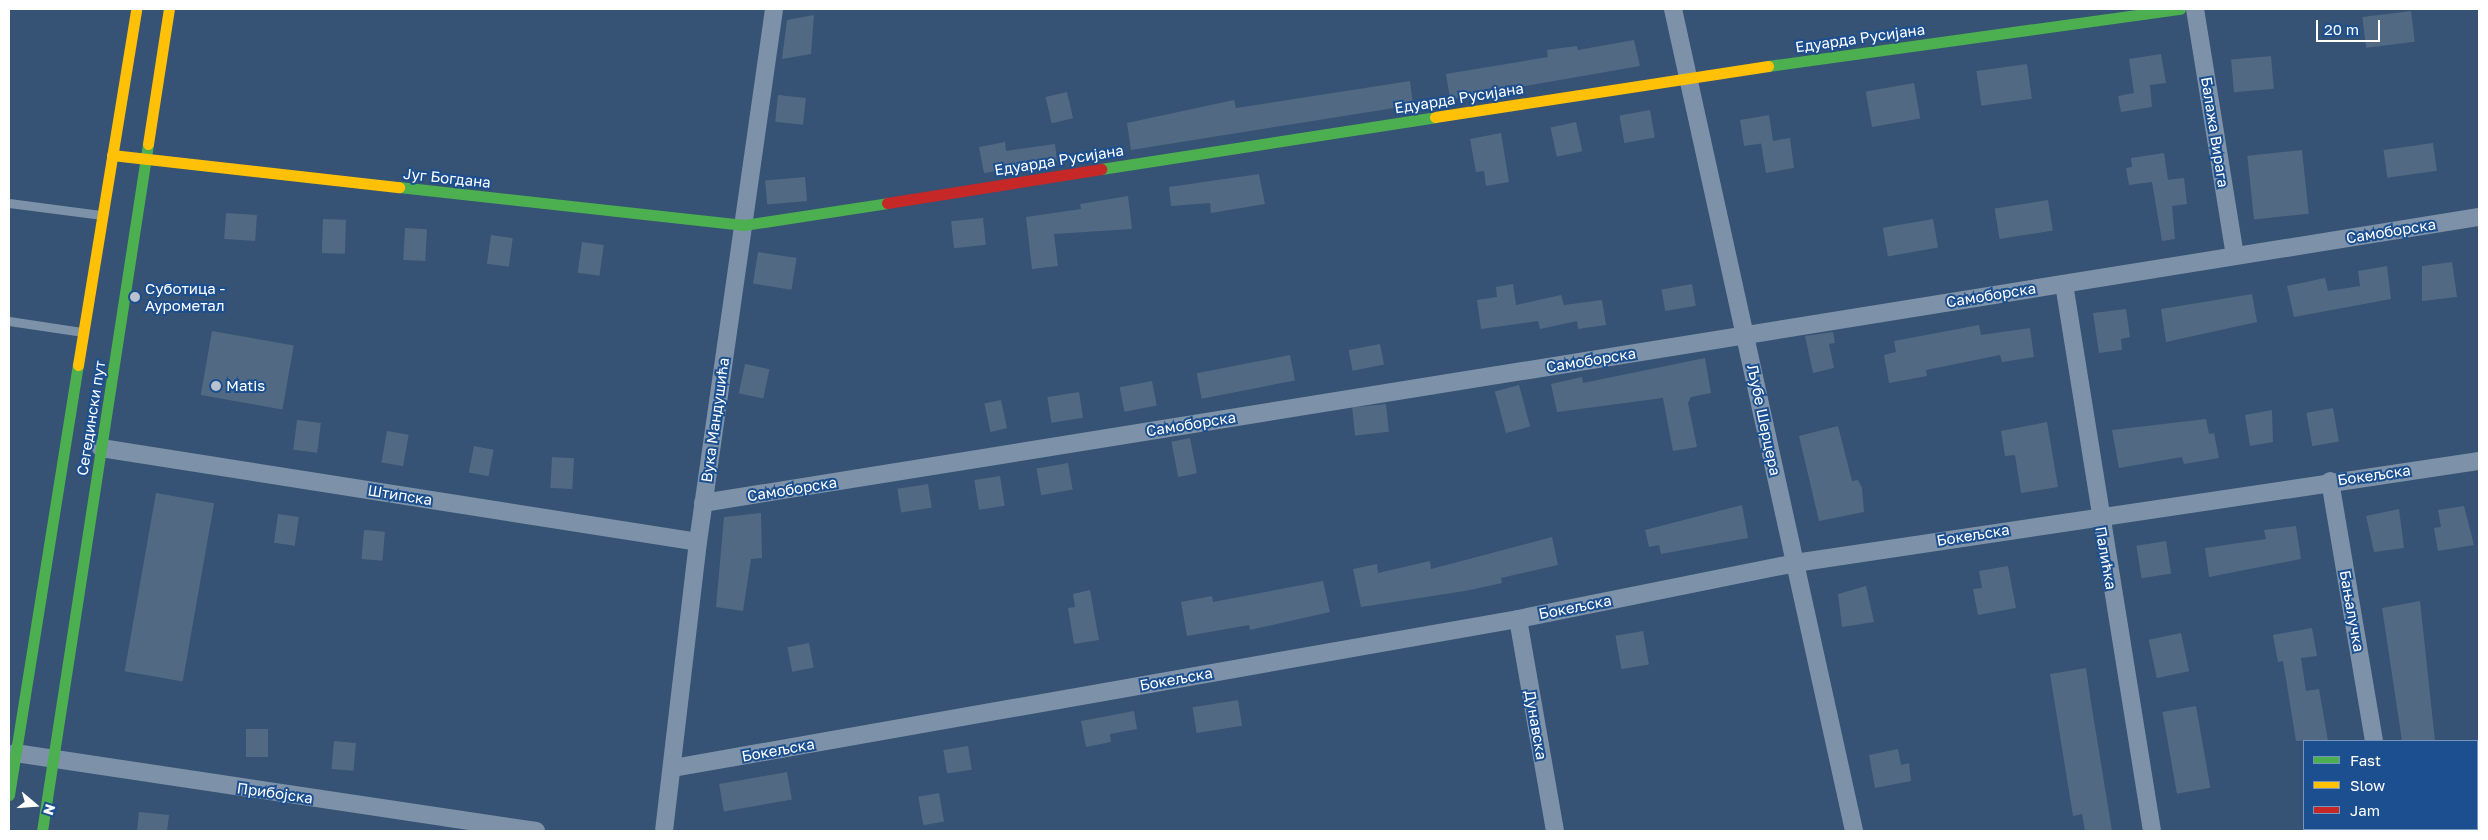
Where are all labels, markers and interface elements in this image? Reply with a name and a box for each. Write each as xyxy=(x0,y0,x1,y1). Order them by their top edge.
scale bar xyxy=(2318,10,2382,42)
street label: Едуарда Русијана xyxy=(1794,20,1926,56)
text: 20 m xyxy=(2324,20,2359,38)
street label: Балажа Вирага xyxy=(2197,75,2233,189)
street label: Едуарда Русијана xyxy=(1393,79,1525,117)
street label: Едуарда Русијана xyxy=(993,141,1125,179)
street label: Југ Богдана xyxy=(402,164,492,192)
street label: Самоборска xyxy=(2345,215,2437,247)
place label: Суботица - Аурометал xyxy=(145,279,225,314)
street label: Самоборска xyxy=(1945,279,2037,311)
marker: Суботица - Аурометал xyxy=(129,291,141,303)
street label: Самоборска xyxy=(1545,344,1637,376)
street label: Вука Мандушића xyxy=(697,356,733,484)
street label: Сегедински пут xyxy=(73,359,109,477)
street label: Љубе Шерцера xyxy=(1743,363,1785,477)
place label: Matis xyxy=(226,377,265,395)
marker: Matis xyxy=(210,380,222,392)
street label: Самоборска xyxy=(1145,408,1237,440)
street label: Бокељска xyxy=(2336,461,2412,489)
street label: Самоборска xyxy=(746,473,838,505)
street label: Штипска xyxy=(366,481,434,509)
street label: Бокељска xyxy=(1935,520,2011,550)
street label: Палићка xyxy=(2092,525,2120,591)
street label: Бањалучка xyxy=(2336,569,2368,653)
street label: Бокељска xyxy=(1537,591,1613,623)
street label: Бокељска xyxy=(1138,664,1214,694)
street label: Дунавска xyxy=(1521,689,1551,761)
street label: Бокељска xyxy=(740,735,816,765)
legend xyxy=(2303,740,2478,830)
text: Fast xyxy=(2350,751,2381,769)
text: Slow xyxy=(2350,776,2385,794)
street label: Прибојска xyxy=(236,779,314,807)
north arrow xyxy=(10,780,60,830)
text: Jam xyxy=(2350,801,2380,819)
text: N xyxy=(40,802,59,817)

